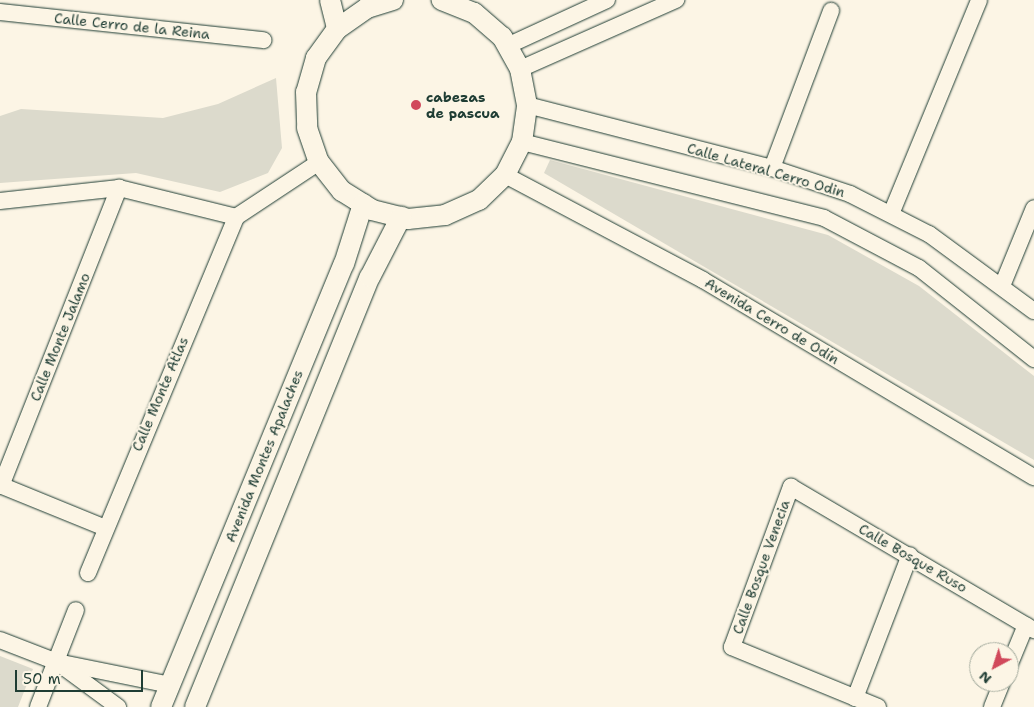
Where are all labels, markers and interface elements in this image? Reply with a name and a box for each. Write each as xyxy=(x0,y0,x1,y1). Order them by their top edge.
street label: Calle Cerro de la Reina xyxy=(53,9,211,43)
place label: cabezas de pascua xyxy=(426,89,500,121)
marker: cabezas de pascua xyxy=(410,99,422,111)
street label: Calle Lateral Cerro Odin xyxy=(685,139,847,201)
street label: Calle Monte Jalamo xyxy=(27,270,93,404)
street label: Avenida Cerro de Odín xyxy=(702,274,842,368)
street label: Calle Monte Atlas xyxy=(128,334,192,454)
street label: Avenida Montes Apalaches xyxy=(222,367,306,545)
street label: Calle Bosque Venecia xyxy=(729,498,793,636)
street label: Calle Bosque Ruso xyxy=(856,520,970,596)
north arrow xyxy=(969,642,1019,692)
scale bar xyxy=(18,660,145,692)
text: N xyxy=(975,667,995,688)
text: 50 m xyxy=(23,669,61,689)

